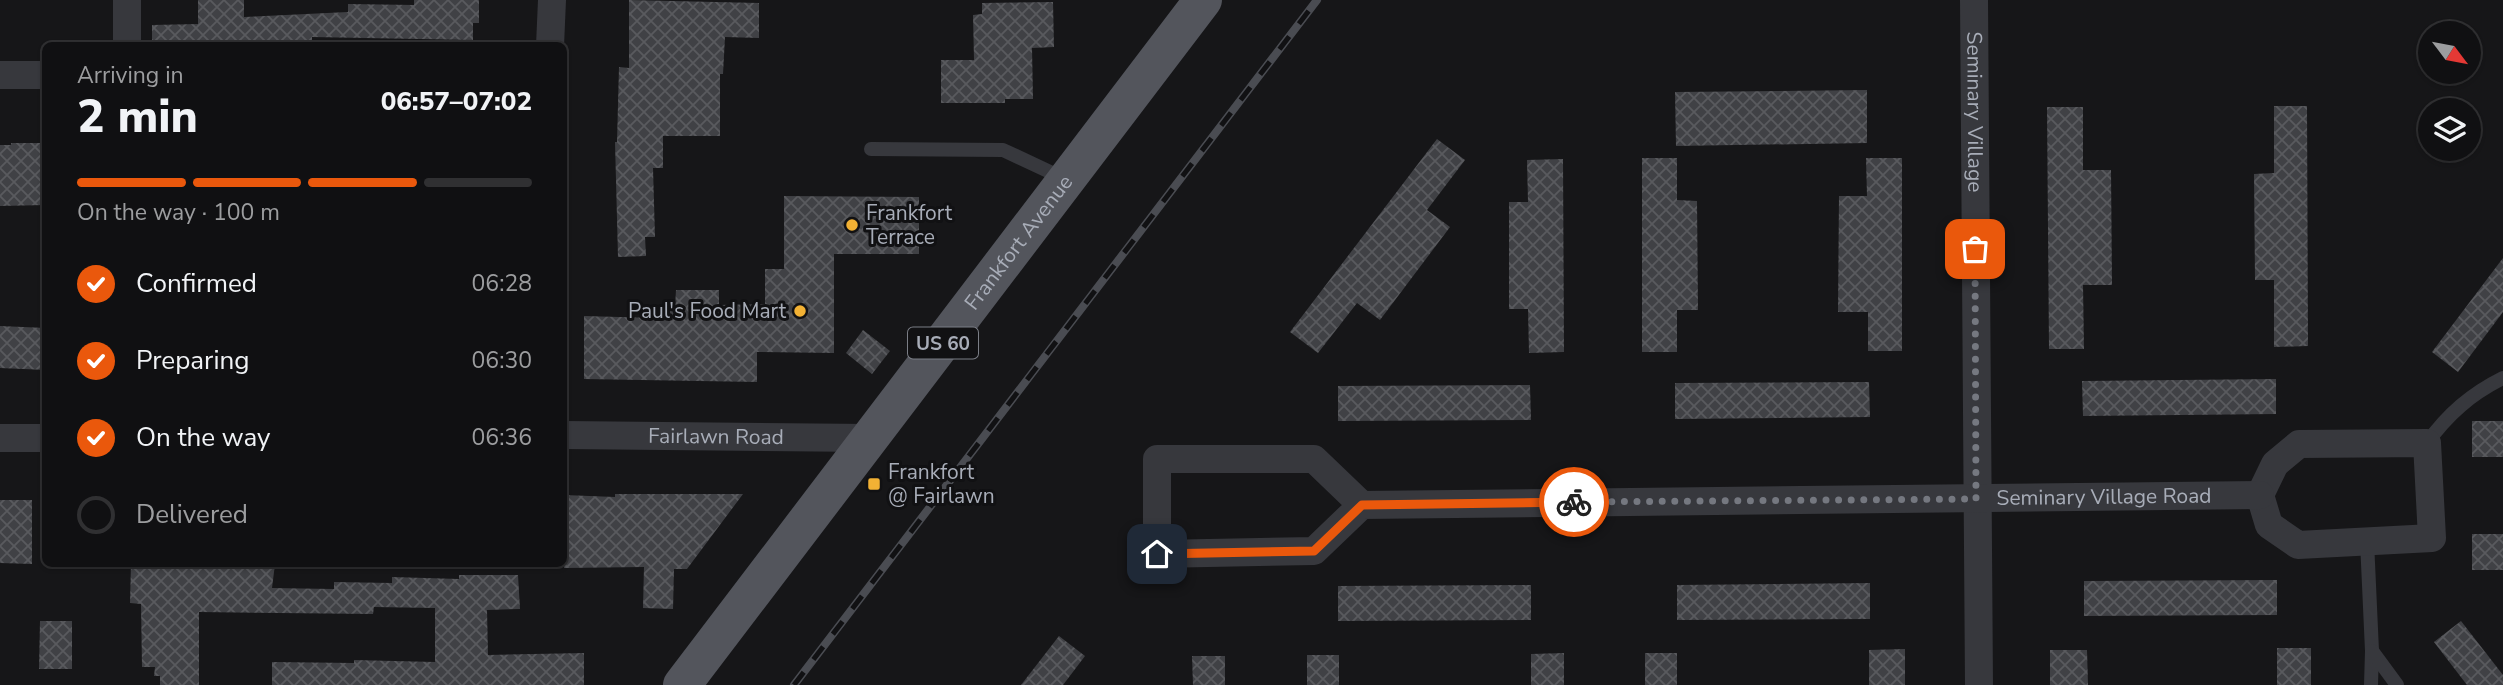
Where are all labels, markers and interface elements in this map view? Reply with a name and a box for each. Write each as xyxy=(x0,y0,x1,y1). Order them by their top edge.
north arrow xyxy=(2418,21,2482,84)
map controls xyxy=(2418,21,2481,161)
street label: Seminary Village xyxy=(1960,31,1989,193)
text: Arriving in xyxy=(77,60,184,91)
text: 06:57–07:02 xyxy=(381,84,532,119)
text: 2 min xyxy=(77,85,198,148)
button: layers xyxy=(2418,98,2481,161)
street label: Frankfort Avenue xyxy=(958,169,1079,316)
text: On the way · 100 m xyxy=(77,197,280,228)
place label: Frankfort Terrace xyxy=(866,199,953,251)
marker: Frankfort Terrace xyxy=(844,217,860,233)
pin xyxy=(1945,219,2005,279)
icon: bag xyxy=(1956,230,1994,268)
icon: check xyxy=(77,265,115,303)
text: Confirmed xyxy=(136,266,257,301)
text: 06:28 xyxy=(472,268,532,299)
place label: Paul's Food Mart xyxy=(628,297,787,325)
marker: Paul's Food Mart xyxy=(792,303,808,319)
road number: US 60 xyxy=(908,328,978,358)
icon: check xyxy=(77,342,115,380)
text: Preparing xyxy=(136,343,249,378)
text: 06:30 xyxy=(472,345,532,376)
icon: check xyxy=(77,419,115,457)
text: On the way xyxy=(136,420,270,455)
text: 06:36 xyxy=(472,422,532,453)
street label: Fairlawn Road xyxy=(648,422,784,451)
place label: Frankfort @ Fairlawn xyxy=(888,458,995,510)
courier xyxy=(1539,467,1609,537)
marker: Frankfort @ Fairlawn xyxy=(866,476,882,492)
street label: Seminary Village Road xyxy=(1996,482,2212,512)
icon: bike xyxy=(1555,483,1593,521)
text: Delivered xyxy=(136,497,248,532)
pin xyxy=(1127,524,1187,584)
icon: home xyxy=(1138,535,1176,573)

